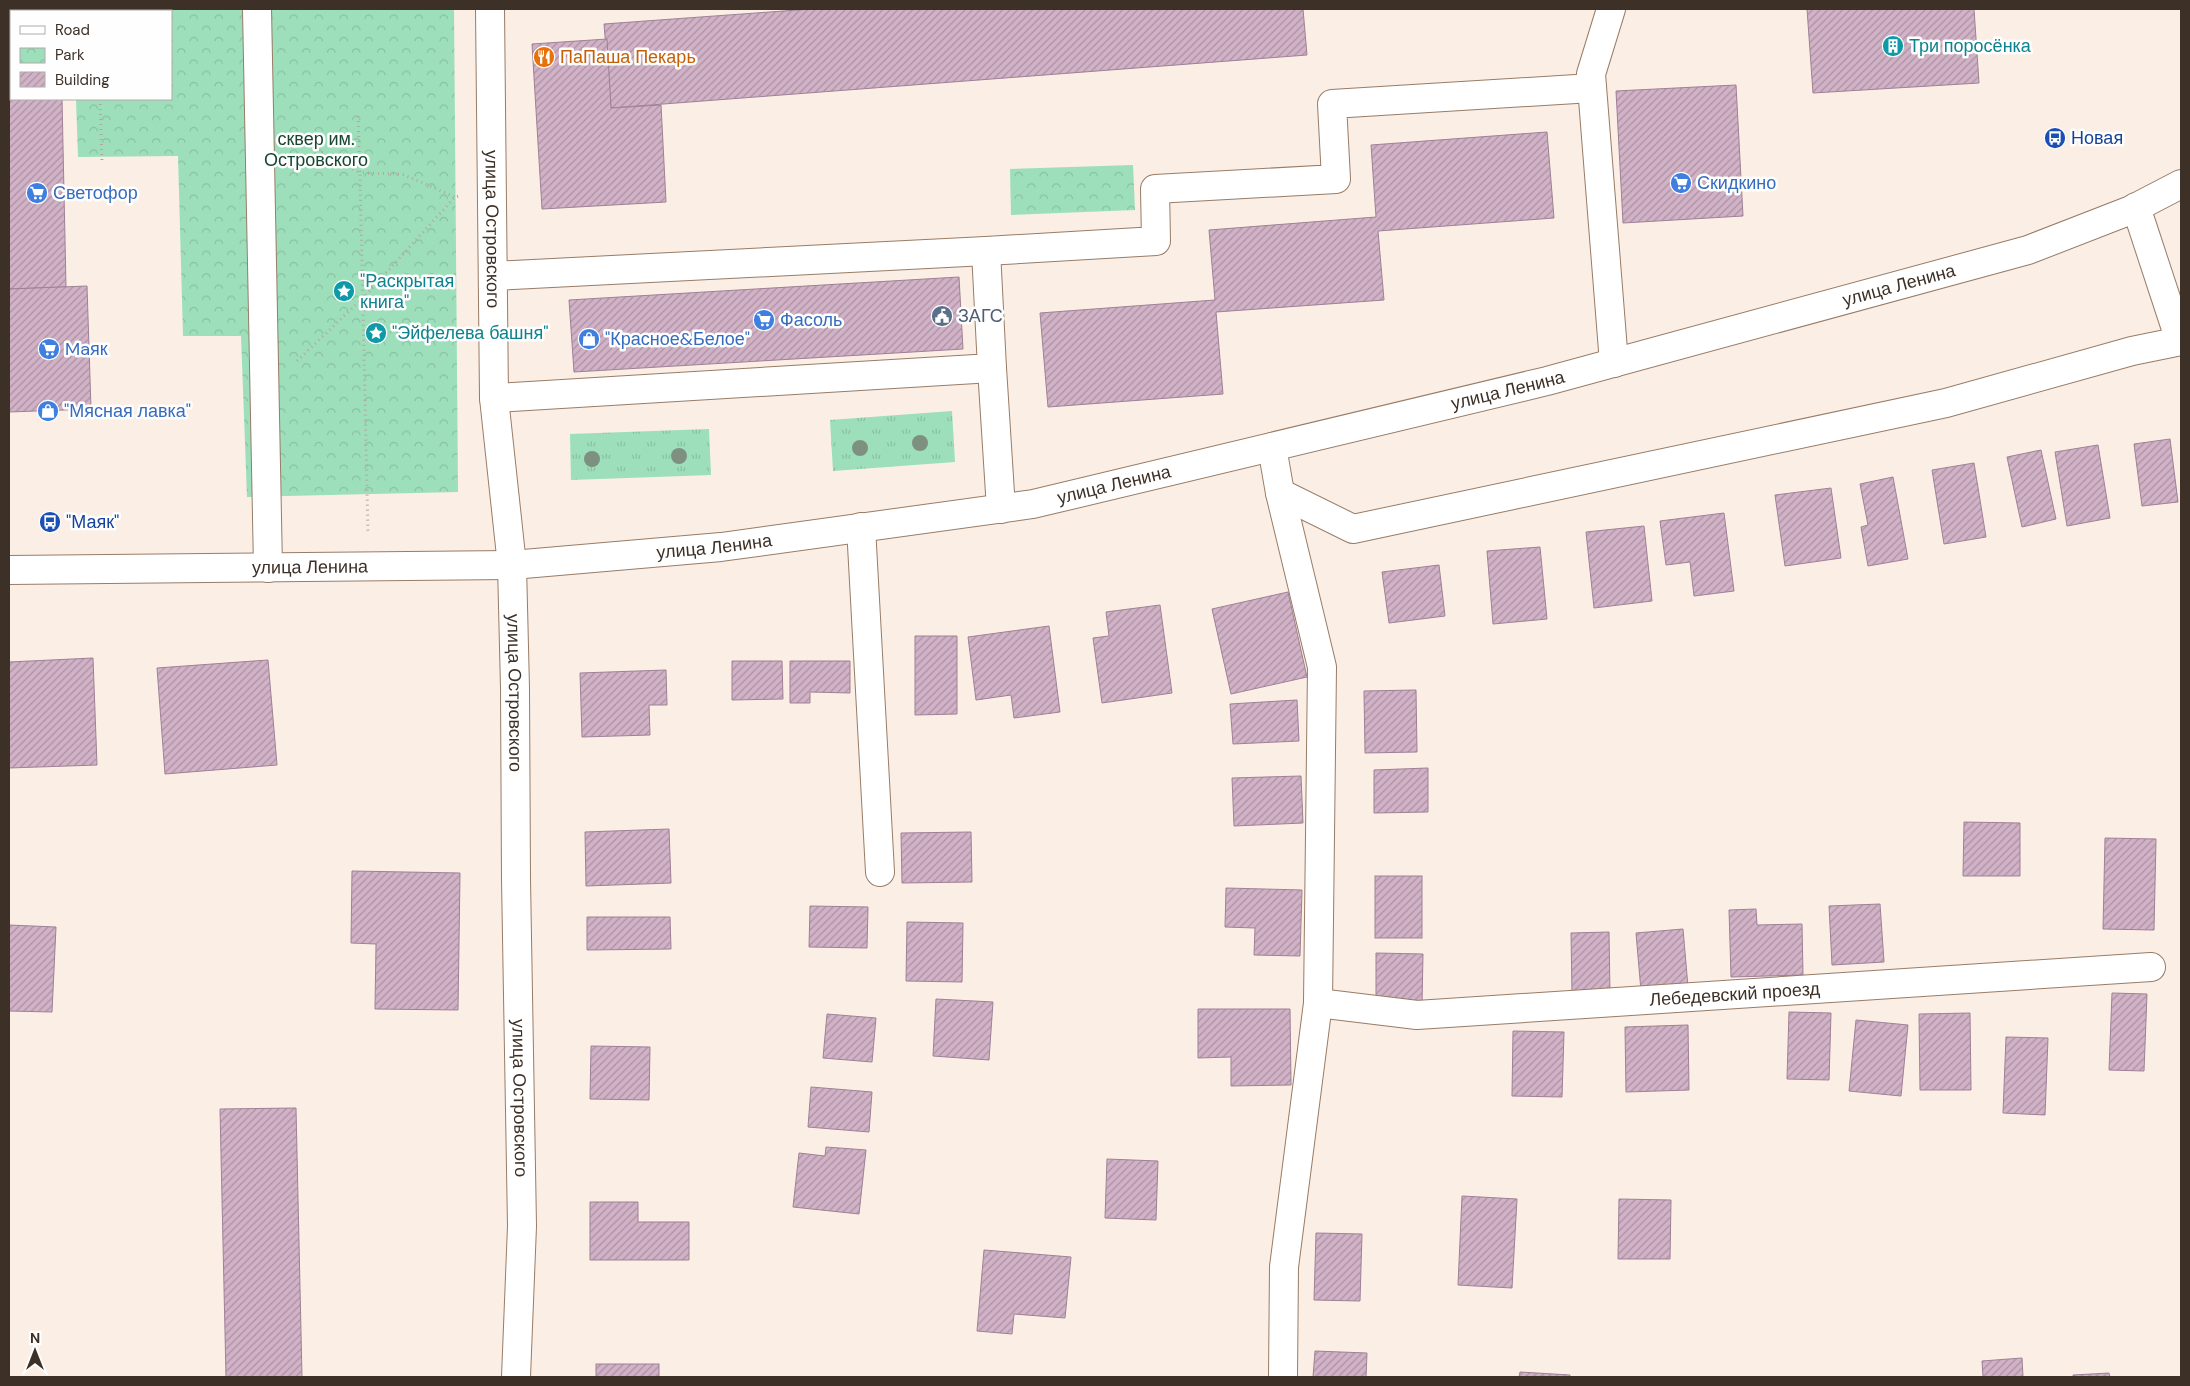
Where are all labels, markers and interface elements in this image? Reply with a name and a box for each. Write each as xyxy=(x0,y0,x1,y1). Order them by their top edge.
legend xyxy=(10,10,172,100)
text: Road xyxy=(55,20,90,40)
building icon: Три поросёнка xyxy=(1881,34,1905,58)
place label: Три поросёнка xyxy=(1909,34,2032,58)
text: Park xyxy=(55,45,85,65)
restaurant icon: ПаПаша Пекарь xyxy=(532,45,556,69)
place label: ПаПаша Пекарь xyxy=(560,45,696,69)
text: Building xyxy=(55,70,110,90)
bus stop icon: Новая xyxy=(2043,126,2067,150)
place label: Новая xyxy=(2071,126,2123,150)
park label: сквер им. Островского xyxy=(264,127,368,172)
street label: улица Островского xyxy=(479,150,505,308)
supermarket icon: Скидкино xyxy=(1669,171,1693,195)
place label: Скидкино xyxy=(1697,171,1776,195)
supermarket icon: Светофор xyxy=(25,181,49,205)
place label: Светофор xyxy=(53,181,138,205)
street label: улица Ленина xyxy=(1840,258,1959,312)
place label: "Раскрытая книга" xyxy=(360,269,454,314)
place icon: "Раскрытая книга" xyxy=(332,279,356,303)
public building icon: ЗАГС xyxy=(930,304,954,328)
place label: ЗАГС xyxy=(958,304,1003,328)
supermarket icon: Фасоль xyxy=(752,308,776,332)
place label: Фасоль xyxy=(780,308,842,332)
place icon: "Эйфелева башня" xyxy=(364,321,388,345)
place label: "Эйфелева башня" xyxy=(392,321,548,345)
shop icon: "Красное&Белое" xyxy=(577,327,601,351)
place label: "Красное&Белое" xyxy=(605,327,750,351)
supermarket icon: Maяк xyxy=(37,337,61,361)
place label: Maяк xyxy=(65,337,108,361)
street label: улица Ленина xyxy=(1449,364,1568,416)
shop icon: "Мясная лавка" xyxy=(36,399,60,423)
place label: "Мясная лавка" xyxy=(64,399,191,423)
street label: улица Ленина xyxy=(1055,459,1174,510)
bus stop icon: "Маяк" xyxy=(38,510,62,534)
place label: "Маяк" xyxy=(66,510,119,534)
street label: улица Ленина xyxy=(655,528,774,565)
street label: улица Ленина xyxy=(252,554,369,580)
street label: улица Островского xyxy=(501,614,527,772)
street label: Лебедевский проезд xyxy=(1649,977,1821,1012)
street label: улица Островского xyxy=(506,1019,533,1177)
north arrow xyxy=(10,1326,60,1376)
text: N xyxy=(30,1329,40,1347)

